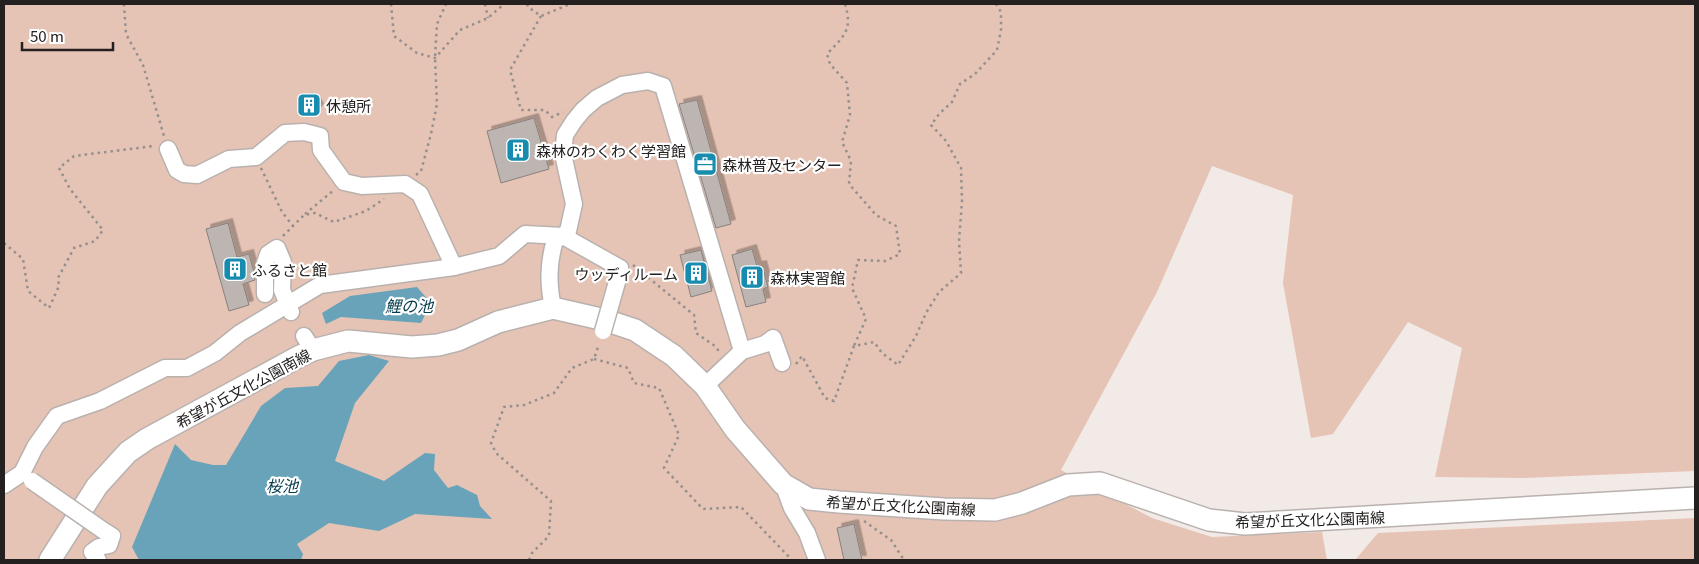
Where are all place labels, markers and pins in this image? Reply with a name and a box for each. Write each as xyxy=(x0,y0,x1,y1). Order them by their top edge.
building icon: 休憩所 xyxy=(296,92,322,118)
place label: 休憩所 xyxy=(326,95,371,116)
building icon: 森林のわくわく学習館 xyxy=(505,137,531,163)
place label: 森林のわくわく学習館 xyxy=(536,140,686,161)
office icon: 森林普及センター xyxy=(692,151,718,177)
place label: 森林普及センター xyxy=(722,154,842,175)
building icon: ふるさと館 xyxy=(222,256,248,282)
place label: ふるさと館 xyxy=(252,259,327,280)
building icon: ウッディルーム xyxy=(683,260,709,286)
place label: ウッディルーム xyxy=(574,263,678,284)
building icon: 森林実習館 xyxy=(739,264,765,290)
place label: 森林実習館 xyxy=(770,267,845,288)

